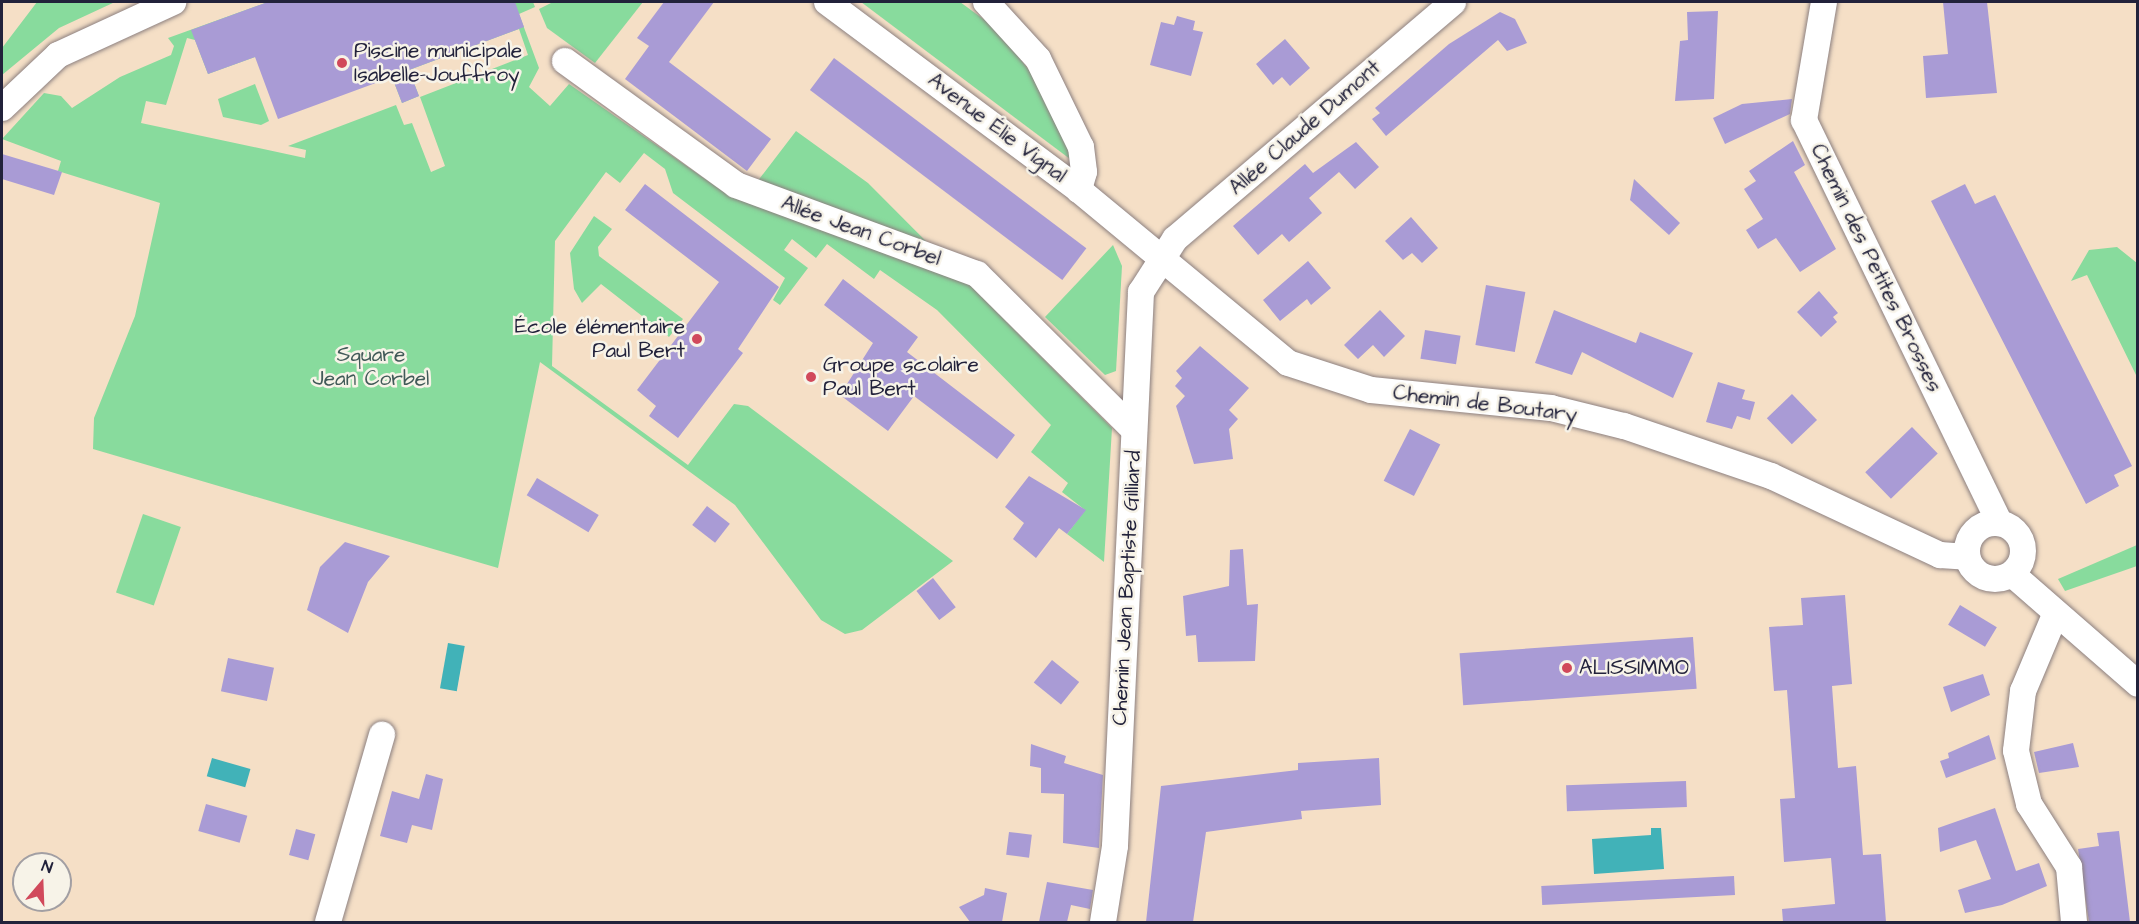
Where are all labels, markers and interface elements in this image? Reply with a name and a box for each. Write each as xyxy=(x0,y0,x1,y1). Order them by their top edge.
place label: Piscine municipale Isabelle-Jouffroy xyxy=(354,38,522,88)
street label: Allée Claude Dumont xyxy=(1224,55,1386,201)
marker: Piscine municipale Isabelle-Jouffroy xyxy=(335,56,349,70)
street label: Avenue Élie Vignal xyxy=(923,68,1071,188)
street label: Chemin des Petites Brosses xyxy=(1805,140,1947,396)
street label: Allée Jean Corbel xyxy=(778,190,944,272)
place label: École élémentaire Paul Bert xyxy=(515,314,685,364)
marker: École élémentaire Paul Bert xyxy=(690,332,704,346)
park label: Square Jean Corbel xyxy=(313,342,429,392)
place label: Groupe scolaire Paul Bert xyxy=(823,352,979,402)
marker: Groupe scolaire Paul Bert xyxy=(804,370,818,384)
street label: Chemin de Boutary xyxy=(1392,380,1578,428)
street label: Chemin Jean Baptiste Gilliard xyxy=(1107,450,1147,726)
place label: ALISSIMMO xyxy=(1579,655,1689,681)
marker: ALISSIMMO xyxy=(1560,661,1574,675)
north arrow xyxy=(12,852,72,912)
text: N xyxy=(39,855,56,879)

